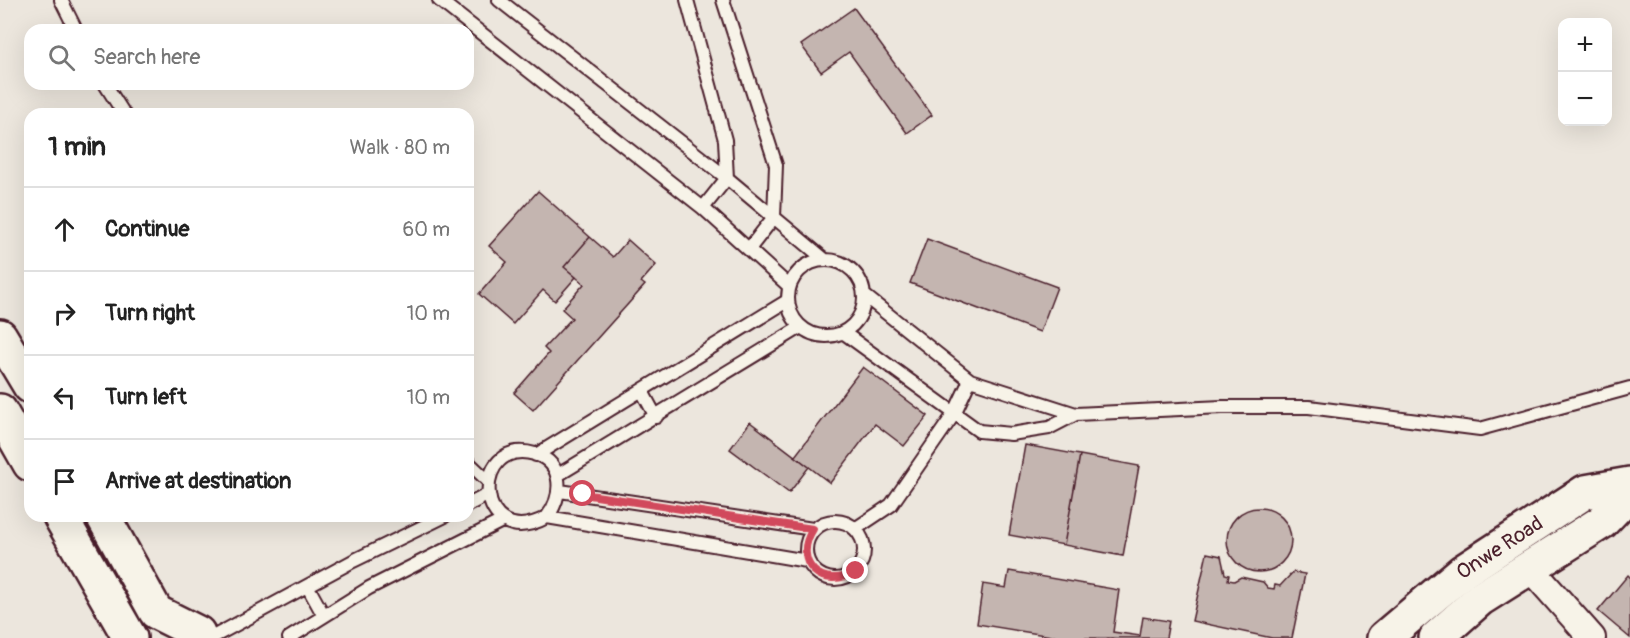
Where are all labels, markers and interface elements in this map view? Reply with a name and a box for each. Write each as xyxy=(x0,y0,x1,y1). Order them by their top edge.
map controls xyxy=(1558,18,1612,126)
button: + xyxy=(1558,18,1612,72)
search box xyxy=(24,24,474,90)
icon: search xyxy=(45,41,78,74)
text: Search here xyxy=(93,43,200,71)
button: − xyxy=(1558,72,1612,126)
text: 1 min xyxy=(48,131,106,163)
text: Walk · 80 m xyxy=(350,135,450,160)
icon: ahead xyxy=(48,213,81,246)
text: Continue xyxy=(105,215,189,243)
text: 60 m xyxy=(403,217,450,242)
icon: right xyxy=(48,297,81,330)
text: Turn right xyxy=(105,299,195,327)
text: 10 m xyxy=(406,301,450,326)
icon: left xyxy=(48,381,81,414)
text: Turn left xyxy=(105,383,187,411)
text: 10 m xyxy=(406,385,450,410)
icon: arrive xyxy=(48,465,81,498)
text: Arrive at destination xyxy=(105,467,291,495)
route start xyxy=(569,480,595,506)
street label: Onwe Road xyxy=(1451,510,1548,586)
route end xyxy=(842,557,868,583)

